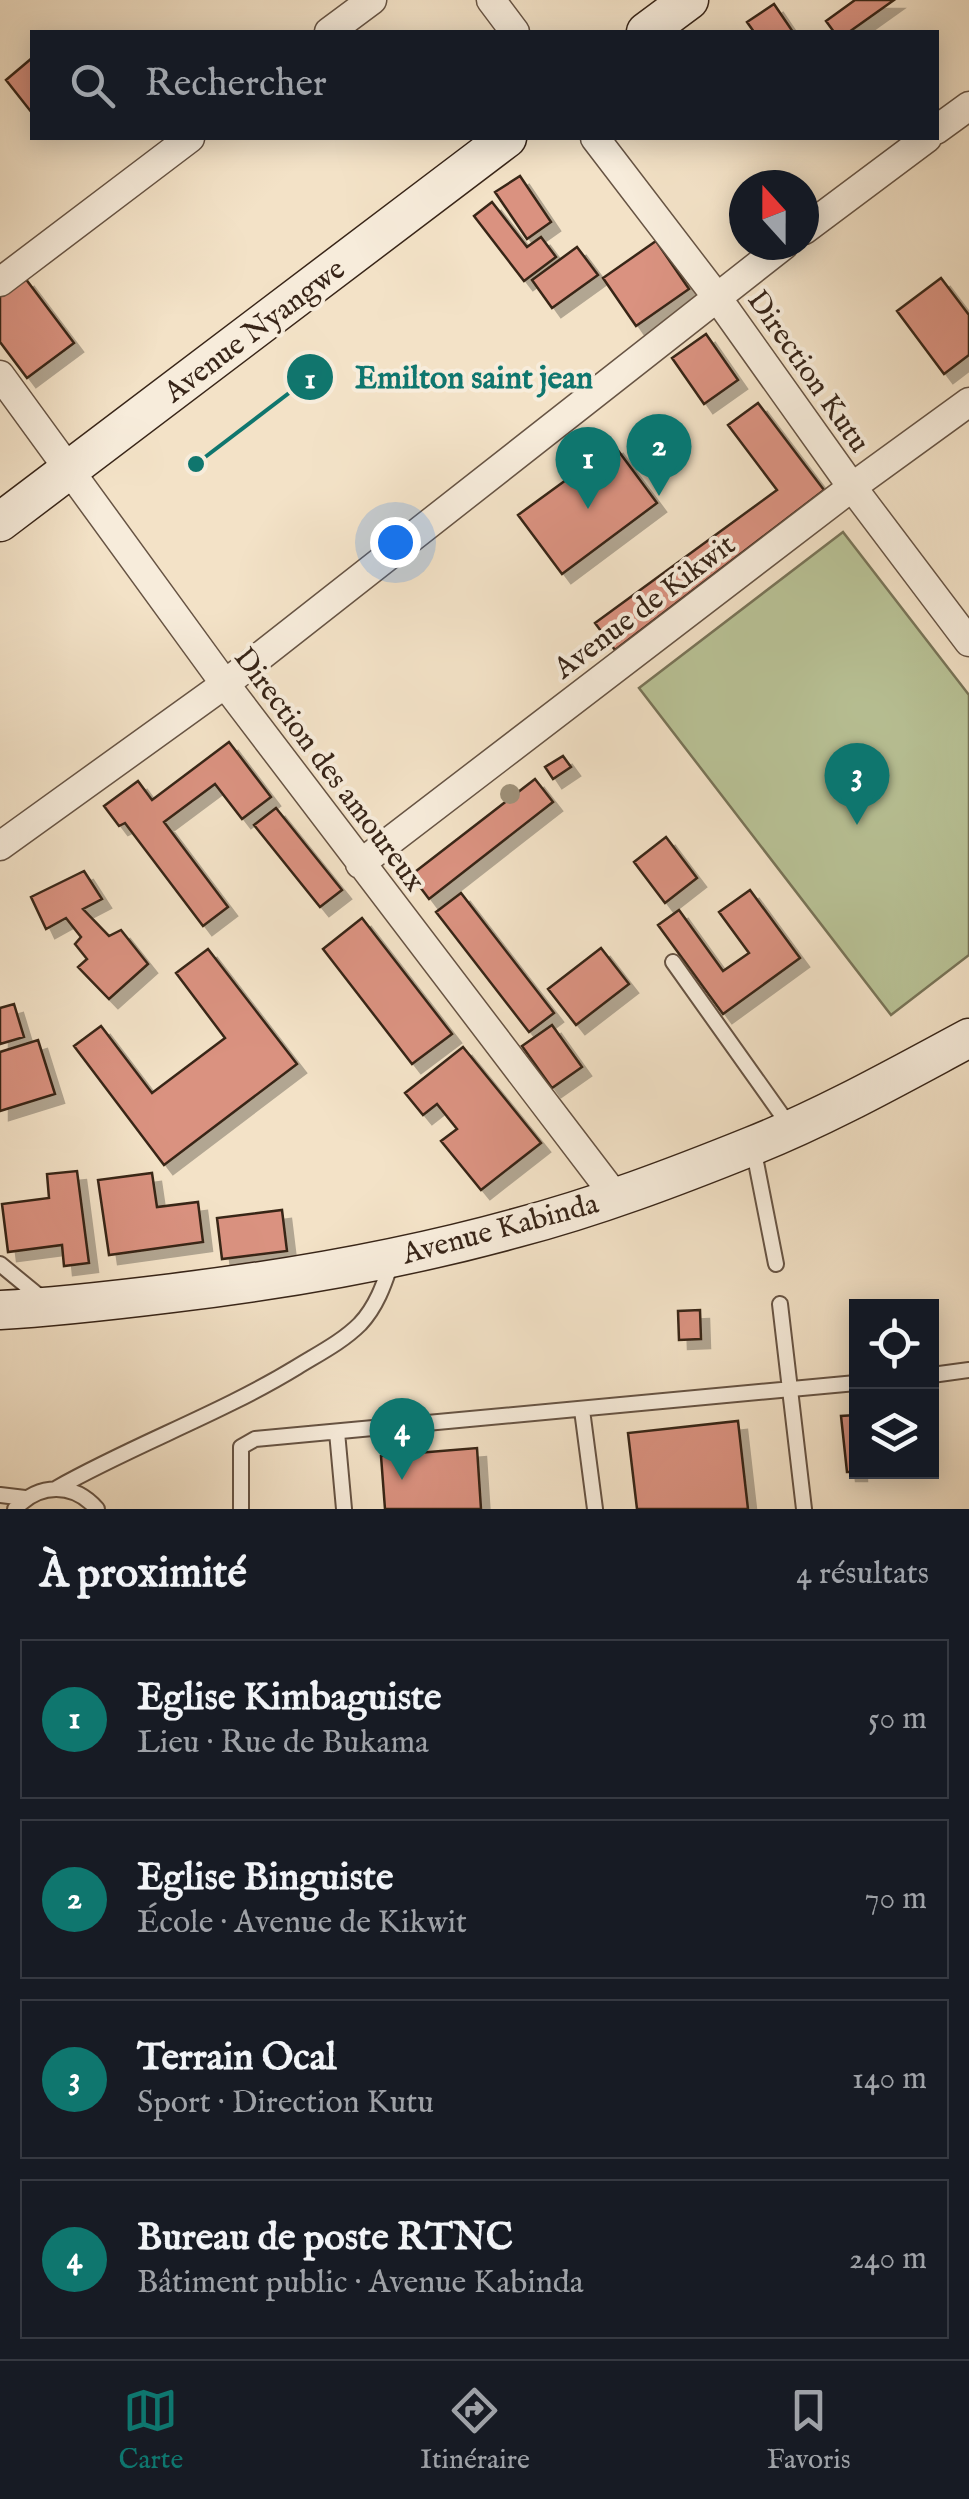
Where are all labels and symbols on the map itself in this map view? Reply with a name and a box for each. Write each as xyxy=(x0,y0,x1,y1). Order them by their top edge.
north arrow xyxy=(729,170,819,260)
street label: Avenue Nyangwe xyxy=(156,251,353,413)
street label: Direction Kutu xyxy=(737,284,877,461)
callout: Emilton saint jean xyxy=(285,346,613,408)
text: Emilton saint jean xyxy=(355,359,593,400)
text: 1 xyxy=(304,361,316,399)
pin: 2 xyxy=(626,414,692,496)
pin: 1 xyxy=(556,426,620,509)
your location xyxy=(370,517,421,568)
street label: Avenue de Kikwit xyxy=(546,527,744,689)
street label: Direction des amoureux xyxy=(224,641,433,900)
pin: 3 xyxy=(824,742,890,825)
street label: Avenue Kabinda xyxy=(397,1185,603,1275)
pin: 4 xyxy=(370,1398,434,1480)

